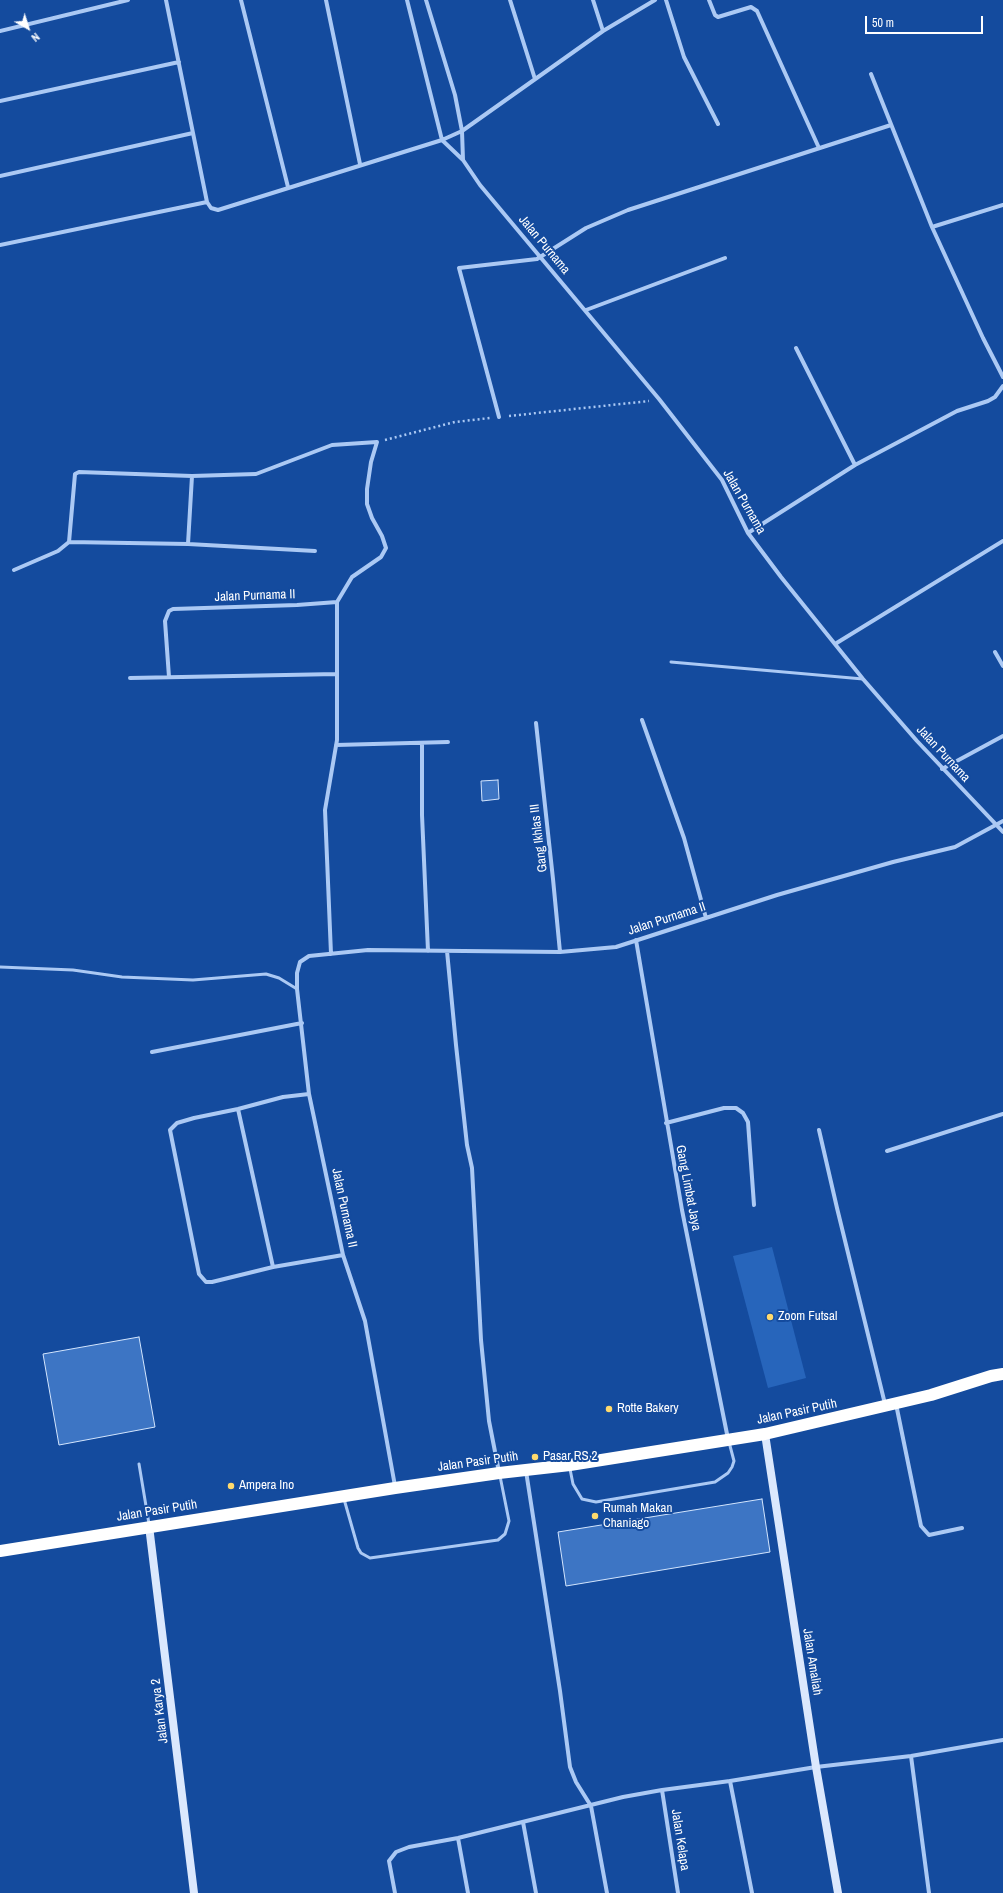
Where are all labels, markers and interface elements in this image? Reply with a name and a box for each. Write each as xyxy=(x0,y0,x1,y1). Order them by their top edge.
north arrow xyxy=(8,8,48,48)
scale bar xyxy=(867,8,985,34)
text: 50 m xyxy=(872,15,894,31)
text: N xyxy=(29,30,42,45)
street label: Jalan Purnama xyxy=(515,213,573,277)
street label: Jalan Purnama xyxy=(719,467,769,537)
street label: Jalan Purnama II xyxy=(214,587,296,605)
street label: Jalan Purnama xyxy=(913,722,973,786)
street label: Gang Ikhlas III xyxy=(527,803,551,873)
street label: Jalan Purnama II xyxy=(626,899,708,939)
street label: Gang Limbat Jaya xyxy=(672,1144,704,1232)
street label: Jalan Purnama II xyxy=(328,1167,360,1249)
place label: Zoom Futsal xyxy=(778,1309,837,1325)
marker: Zoom Futsal xyxy=(765,1312,775,1322)
street label: Jalan Pasir Putih xyxy=(756,1396,838,1428)
place label: Rotte Bakery xyxy=(617,1401,679,1417)
marker: Rotte Bakery xyxy=(604,1404,614,1414)
street label: Jalan Pasir Putih xyxy=(437,1449,519,1475)
place label: Pasar RS 2 xyxy=(543,1449,598,1465)
marker: Pasar RS 2 xyxy=(530,1452,540,1462)
place label: Ampera Ino xyxy=(239,1478,294,1494)
marker: Ampera Ino xyxy=(226,1481,236,1491)
street label: Jalan Pasir Putih xyxy=(116,1497,198,1525)
place label: Rumah Makan Chaniago xyxy=(603,1501,672,1532)
marker: Rumah Makan Chaniago xyxy=(590,1511,600,1521)
street label: Jalan Amaliah xyxy=(799,1627,825,1697)
street label: Jalan Karya 2 xyxy=(148,1678,172,1744)
street label: Jalan Kelapa xyxy=(667,1808,693,1872)

